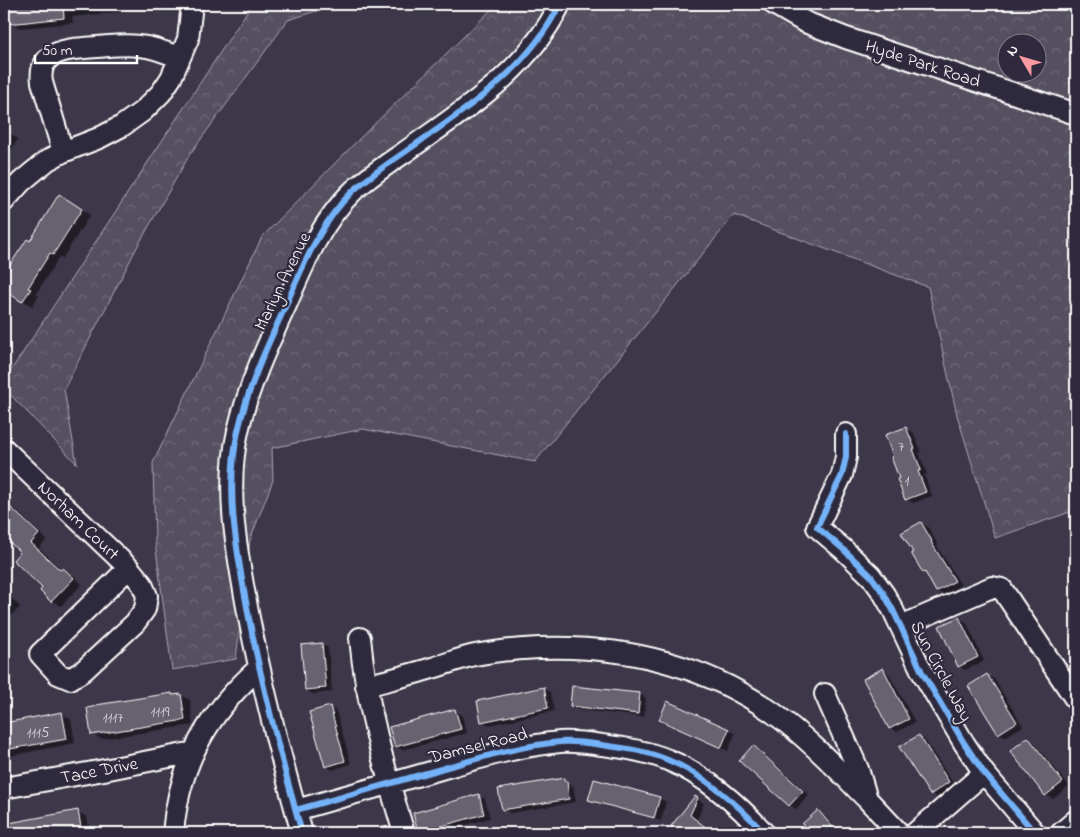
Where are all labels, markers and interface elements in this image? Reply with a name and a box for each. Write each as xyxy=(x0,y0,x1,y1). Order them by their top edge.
scale bar xyxy=(35,32,138,64)
north arrow xyxy=(998,32,1048,82)
street label: Hyde Park Road xyxy=(861,34,983,96)
text: 50 m xyxy=(42,40,73,62)
text: N xyxy=(1002,41,1024,61)
street label: Marlyn Avenue xyxy=(249,227,319,335)
house number: 7 xyxy=(898,436,904,458)
house number: 1 xyxy=(905,470,910,492)
street label: Norham Court xyxy=(31,476,124,567)
street label: Sun Circle Way xyxy=(903,617,978,727)
house number: 1119 xyxy=(151,701,170,723)
house number: 1117 xyxy=(103,707,123,729)
house number: 1115 xyxy=(27,722,50,744)
street label: Damsel Road xyxy=(425,722,531,772)
street label: Tace Drive xyxy=(59,752,141,792)

